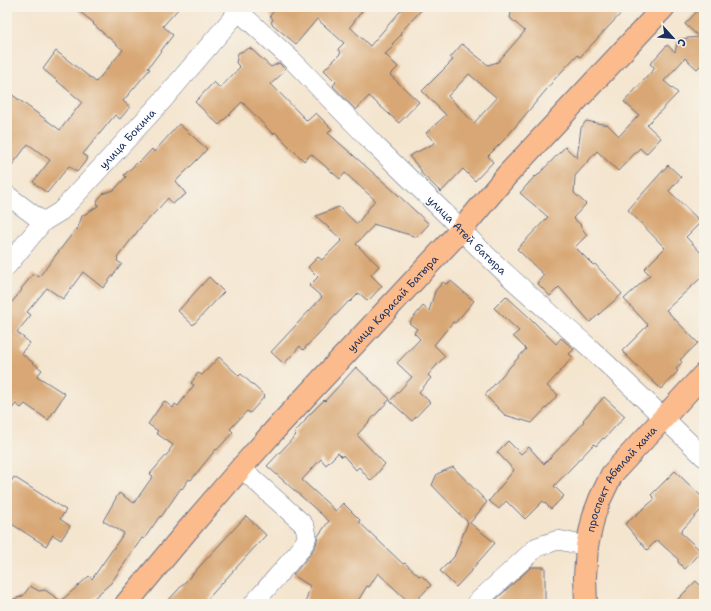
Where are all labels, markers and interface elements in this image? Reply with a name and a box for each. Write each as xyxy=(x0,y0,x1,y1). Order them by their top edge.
north arrow xyxy=(653,18,693,58)
text: С xyxy=(673,36,690,49)
street label: улица Бокина xyxy=(96,106,159,173)
street label: улица Атей батыра xyxy=(423,193,510,278)
street label: улица Карасай Батыра xyxy=(344,252,442,355)
street label: проспект Абылай хана xyxy=(583,423,660,534)

